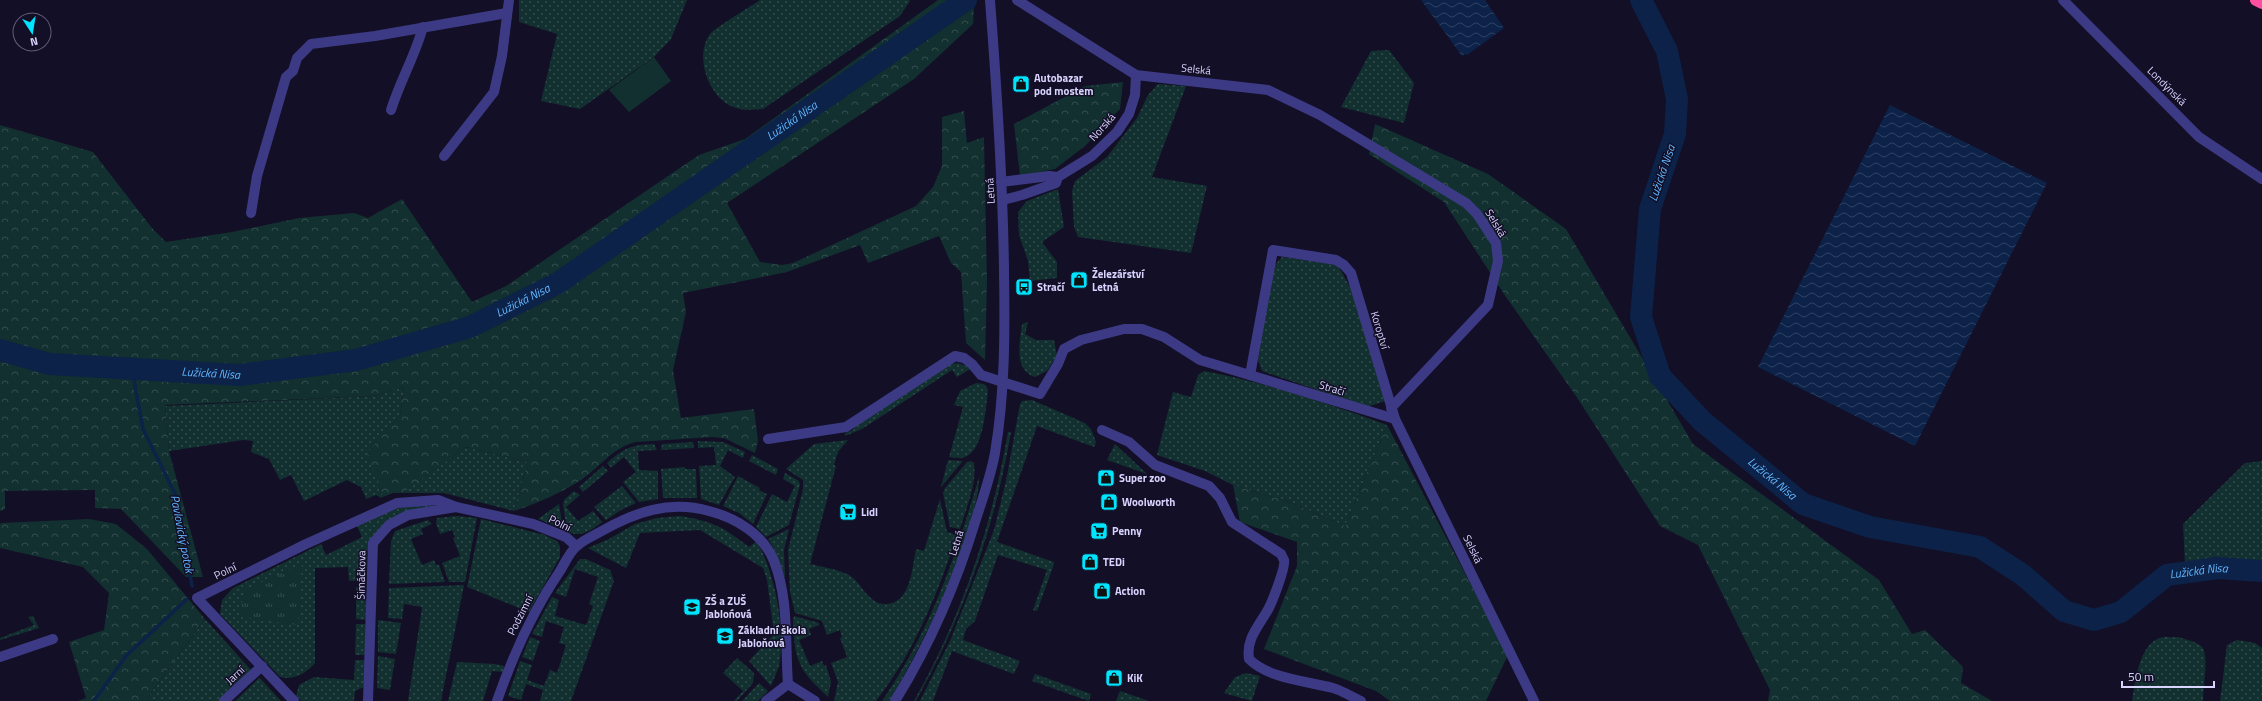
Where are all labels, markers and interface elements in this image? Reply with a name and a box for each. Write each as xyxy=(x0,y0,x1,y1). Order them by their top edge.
north arrow xyxy=(12,12,52,52)
text: N xyxy=(29,33,39,50)
street label: Selská xyxy=(1180,59,1212,79)
street label: Londýnská xyxy=(2144,63,2191,110)
place label: Autobazar pod mostem xyxy=(1034,70,1093,99)
shop icon: Autobazar pod mostem xyxy=(1011,74,1031,94)
water label: Lužická Nisa xyxy=(762,95,822,145)
street label: Norská xyxy=(1085,109,1119,145)
water label: Lužická Nisa xyxy=(1643,141,1680,204)
street label: Letná xyxy=(981,177,999,204)
street label: Selská xyxy=(1481,206,1511,240)
place label: Železářství Letná xyxy=(1092,266,1145,295)
shop icon: Železářství Letná xyxy=(1069,270,1089,290)
bus stop icon: Stračí xyxy=(1014,277,1034,297)
water label: Lužická Nisa xyxy=(492,278,554,322)
place label: Stračí xyxy=(1037,279,1066,295)
street label: Koroptví xyxy=(1367,309,1394,352)
water label: Lužická Nisa xyxy=(181,362,242,384)
street label: Stračí xyxy=(1317,377,1348,400)
water label: Lužická Nisa xyxy=(1744,452,1802,505)
shop icon: Super zoo xyxy=(1096,468,1116,488)
place label: Super zoo xyxy=(1119,470,1166,486)
shop icon: Woolworth xyxy=(1099,492,1119,512)
water label: Pavlovický potok xyxy=(166,493,200,576)
place label: Woolworth xyxy=(1122,494,1175,510)
supermarket icon: Lidl xyxy=(838,502,858,522)
place label: Lidl xyxy=(861,504,878,520)
street label: Polní xyxy=(546,511,575,536)
supermarket icon: Penny xyxy=(1089,521,1109,541)
place label: Penny xyxy=(1112,523,1142,539)
street label: Letná xyxy=(944,528,968,558)
street label: Selská xyxy=(1459,532,1487,566)
street label: Šimáčkova xyxy=(353,550,369,600)
shop icon: TEDi xyxy=(1080,552,1100,572)
place label: TEDi xyxy=(1103,554,1125,570)
street label: Polní xyxy=(211,558,240,583)
water label: Lužická Nisa xyxy=(2168,558,2229,584)
shop icon: Action xyxy=(1092,581,1112,601)
place label: Action xyxy=(1115,583,1145,599)
street label: Podzimní xyxy=(503,591,538,638)
place label: ZŠ a ZUŠ Jablońová xyxy=(705,593,752,622)
school or university icon: ZŠ a ZUŠ Jablońová xyxy=(682,597,702,617)
place label: Základní škola Jabloňová xyxy=(738,622,807,651)
school or university icon: Základní škola Jabloňová xyxy=(715,626,735,646)
street label: Jarní xyxy=(222,661,249,688)
scale bar xyxy=(2122,663,2214,689)
text: 50 m xyxy=(2128,667,2154,686)
shop icon: KiK xyxy=(1104,668,1124,688)
place label: KiK xyxy=(1127,670,1143,686)

